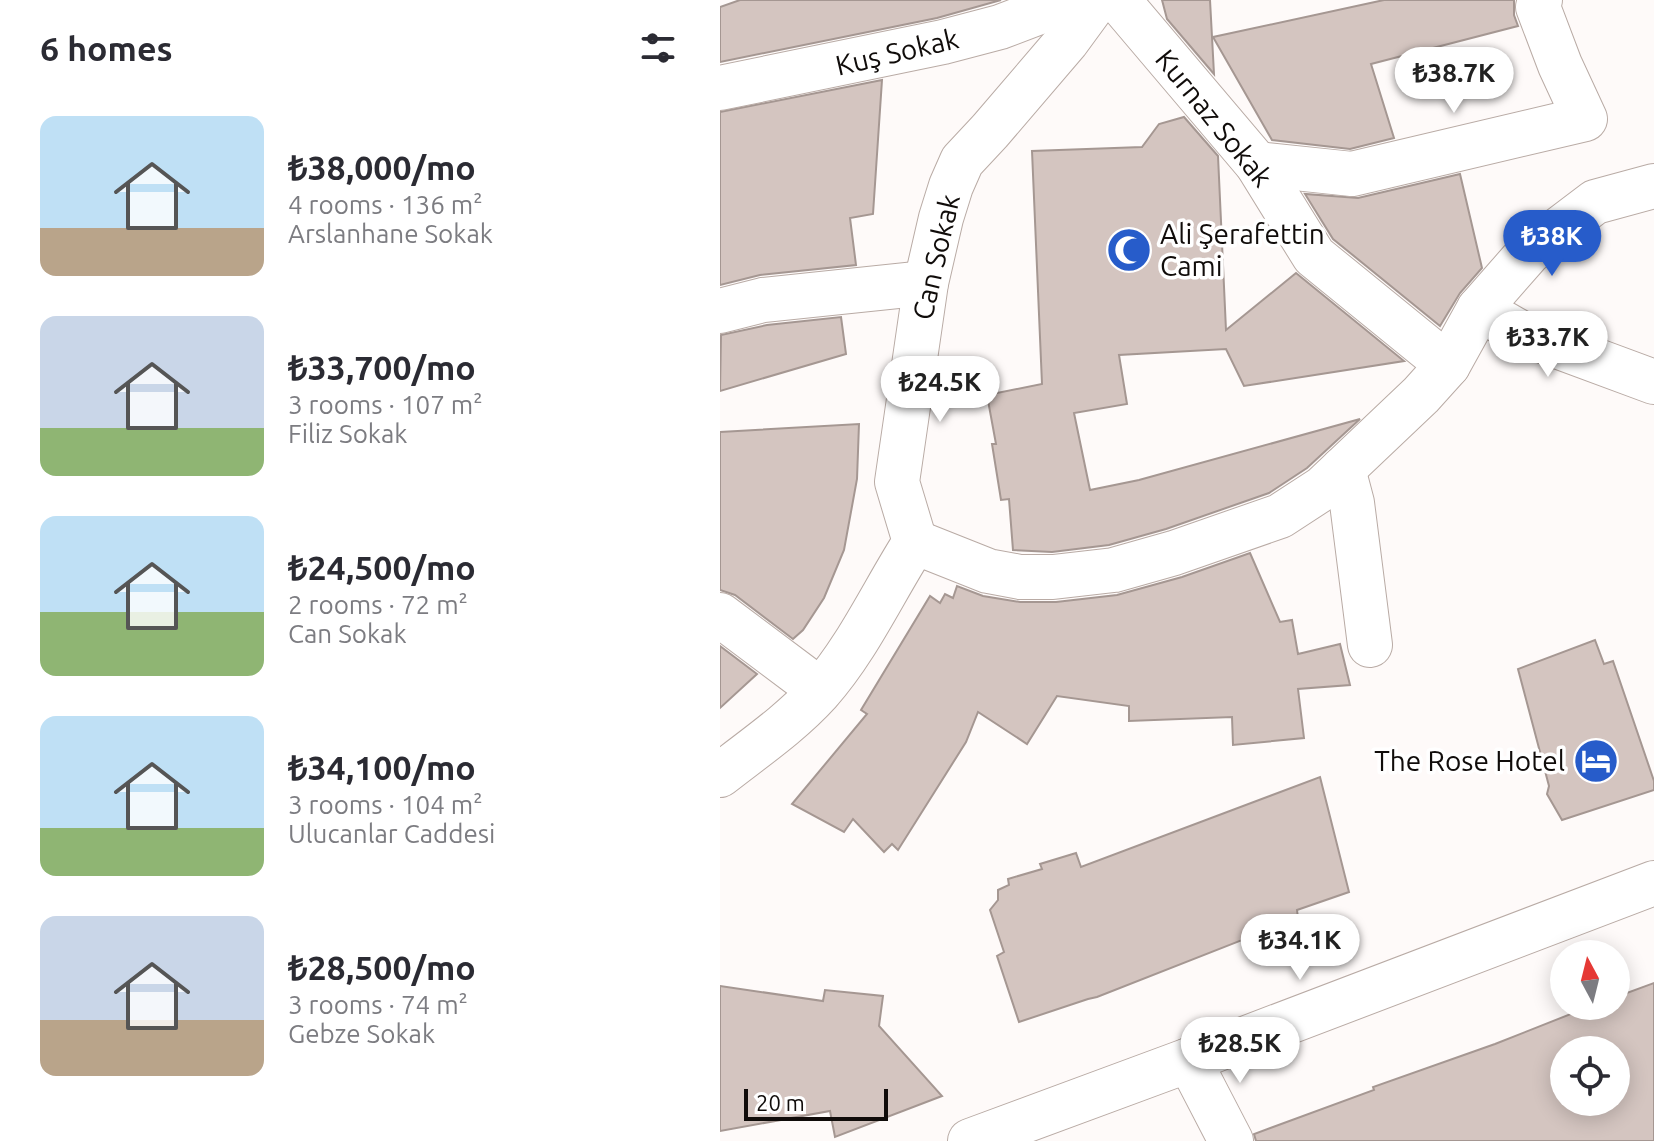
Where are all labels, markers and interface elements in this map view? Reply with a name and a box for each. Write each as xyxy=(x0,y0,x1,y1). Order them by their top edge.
street label: Kuş Sokak xyxy=(832,22,961,81)
icon: filters xyxy=(636,26,680,70)
text: 6 homes xyxy=(40,29,173,67)
street label: Kurnaz Sokak xyxy=(1150,43,1279,192)
pin: ₺38.7K xyxy=(1389,47,1519,115)
text: ₺38.7K xyxy=(1413,58,1495,87)
icon: home xyxy=(104,148,200,244)
text: ₺38,000/mo xyxy=(288,148,476,186)
text: 4 rooms · 136 m² xyxy=(288,190,483,219)
street label: Can Sokak xyxy=(906,191,965,323)
pin: ₺38K xyxy=(1505,210,1599,278)
place label: Ali Şerafettin Cami xyxy=(1160,218,1325,281)
text: Arslanhane Sokak xyxy=(288,219,493,248)
text: ₺38K xyxy=(1521,221,1583,250)
mosque icon: Ali Şerafettin Cami xyxy=(1105,226,1153,274)
pin: ₺33.7K xyxy=(1483,311,1613,379)
text: ₺33.7K xyxy=(1507,322,1589,351)
icon: home xyxy=(104,348,200,444)
text: ₺33,700/mo xyxy=(288,348,476,386)
pin: ₺24.5K xyxy=(875,356,1005,424)
text: ₺24.5K xyxy=(899,367,981,396)
text: 3 rooms · 107 m² xyxy=(288,390,483,419)
text: Filiz Sokak xyxy=(288,419,407,448)
icon: home xyxy=(104,548,200,644)
text: ₺24,500/mo xyxy=(288,548,476,586)
text: 2 rooms · 72 m² xyxy=(288,590,468,619)
text: Can Sokak xyxy=(288,619,407,648)
hotel icon: The Rose Hotel xyxy=(1572,737,1620,785)
place label: The Rose Hotel xyxy=(1374,745,1565,776)
icon: home xyxy=(104,748,200,844)
text: ₺34,100/mo xyxy=(288,748,476,786)
text: 3 rooms · 104 m² xyxy=(288,790,483,819)
text: Ulucanlar Caddesi xyxy=(288,819,495,848)
pin: ₺34.1K xyxy=(1235,914,1365,982)
text: ₺34.1K xyxy=(1259,925,1341,954)
north arrow xyxy=(1550,940,1630,1020)
map controls xyxy=(1550,940,1630,1116)
icon: home xyxy=(104,948,200,1044)
text: ₺28,500/mo xyxy=(288,948,476,986)
text: 3 rooms · 74 m² xyxy=(288,990,468,1019)
pin: ₺28.5K xyxy=(1175,1017,1305,1085)
text: Gebze Sokak xyxy=(288,1019,435,1048)
text: ₺28.5K xyxy=(1199,1028,1281,1057)
button: locate xyxy=(1550,1036,1630,1116)
scale bar xyxy=(744,1085,888,1121)
text: 20 m xyxy=(756,1090,805,1115)

